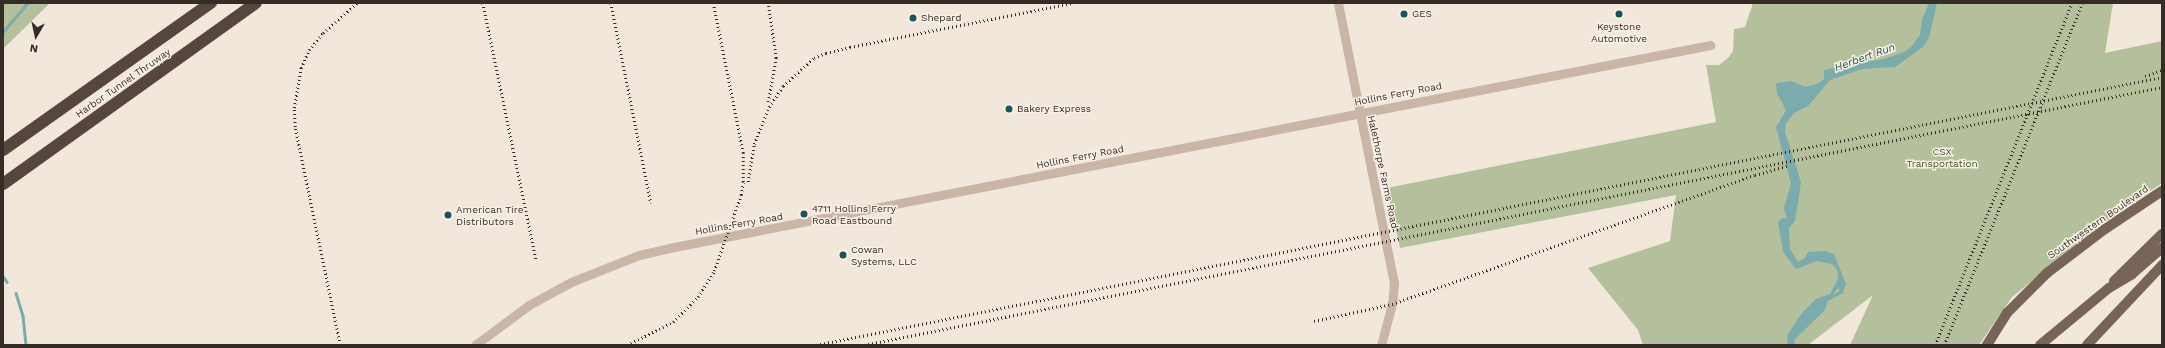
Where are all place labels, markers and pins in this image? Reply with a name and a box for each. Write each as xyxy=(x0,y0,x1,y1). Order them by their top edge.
place label: GES xyxy=(1412,8,1432,20)
marker: GES xyxy=(1399,9,1409,19)
marker: Keystone Automotive xyxy=(1614,9,1624,19)
place label: Shepard xyxy=(921,12,961,24)
marker: Shepard xyxy=(908,13,918,23)
place label: Keystone Automotive xyxy=(1591,20,1647,44)
place label: Bakery Express xyxy=(1017,103,1091,115)
marker: Bakery Express xyxy=(1004,104,1014,114)
place label: 4711 Hollins Ferry Road Eastbound xyxy=(812,202,896,226)
place label: American Tire Distributors xyxy=(456,203,524,226)
marker: 4711 Hollins Ferry Road Eastbound xyxy=(799,209,809,219)
marker: American Tire Distributors xyxy=(443,210,453,220)
place label: Cowan Systems, LLC xyxy=(851,243,917,266)
marker: Cowan Systems, LLC xyxy=(838,250,848,260)

